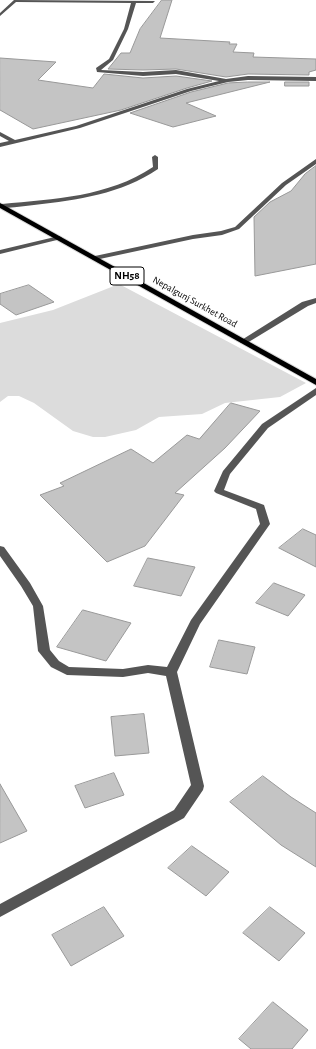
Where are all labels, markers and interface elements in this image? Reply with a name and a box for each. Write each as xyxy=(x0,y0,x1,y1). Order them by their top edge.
road number: NH58 xyxy=(110,267,144,285)
street label: Nepalgunj Surkhet Road xyxy=(151,274,239,330)

